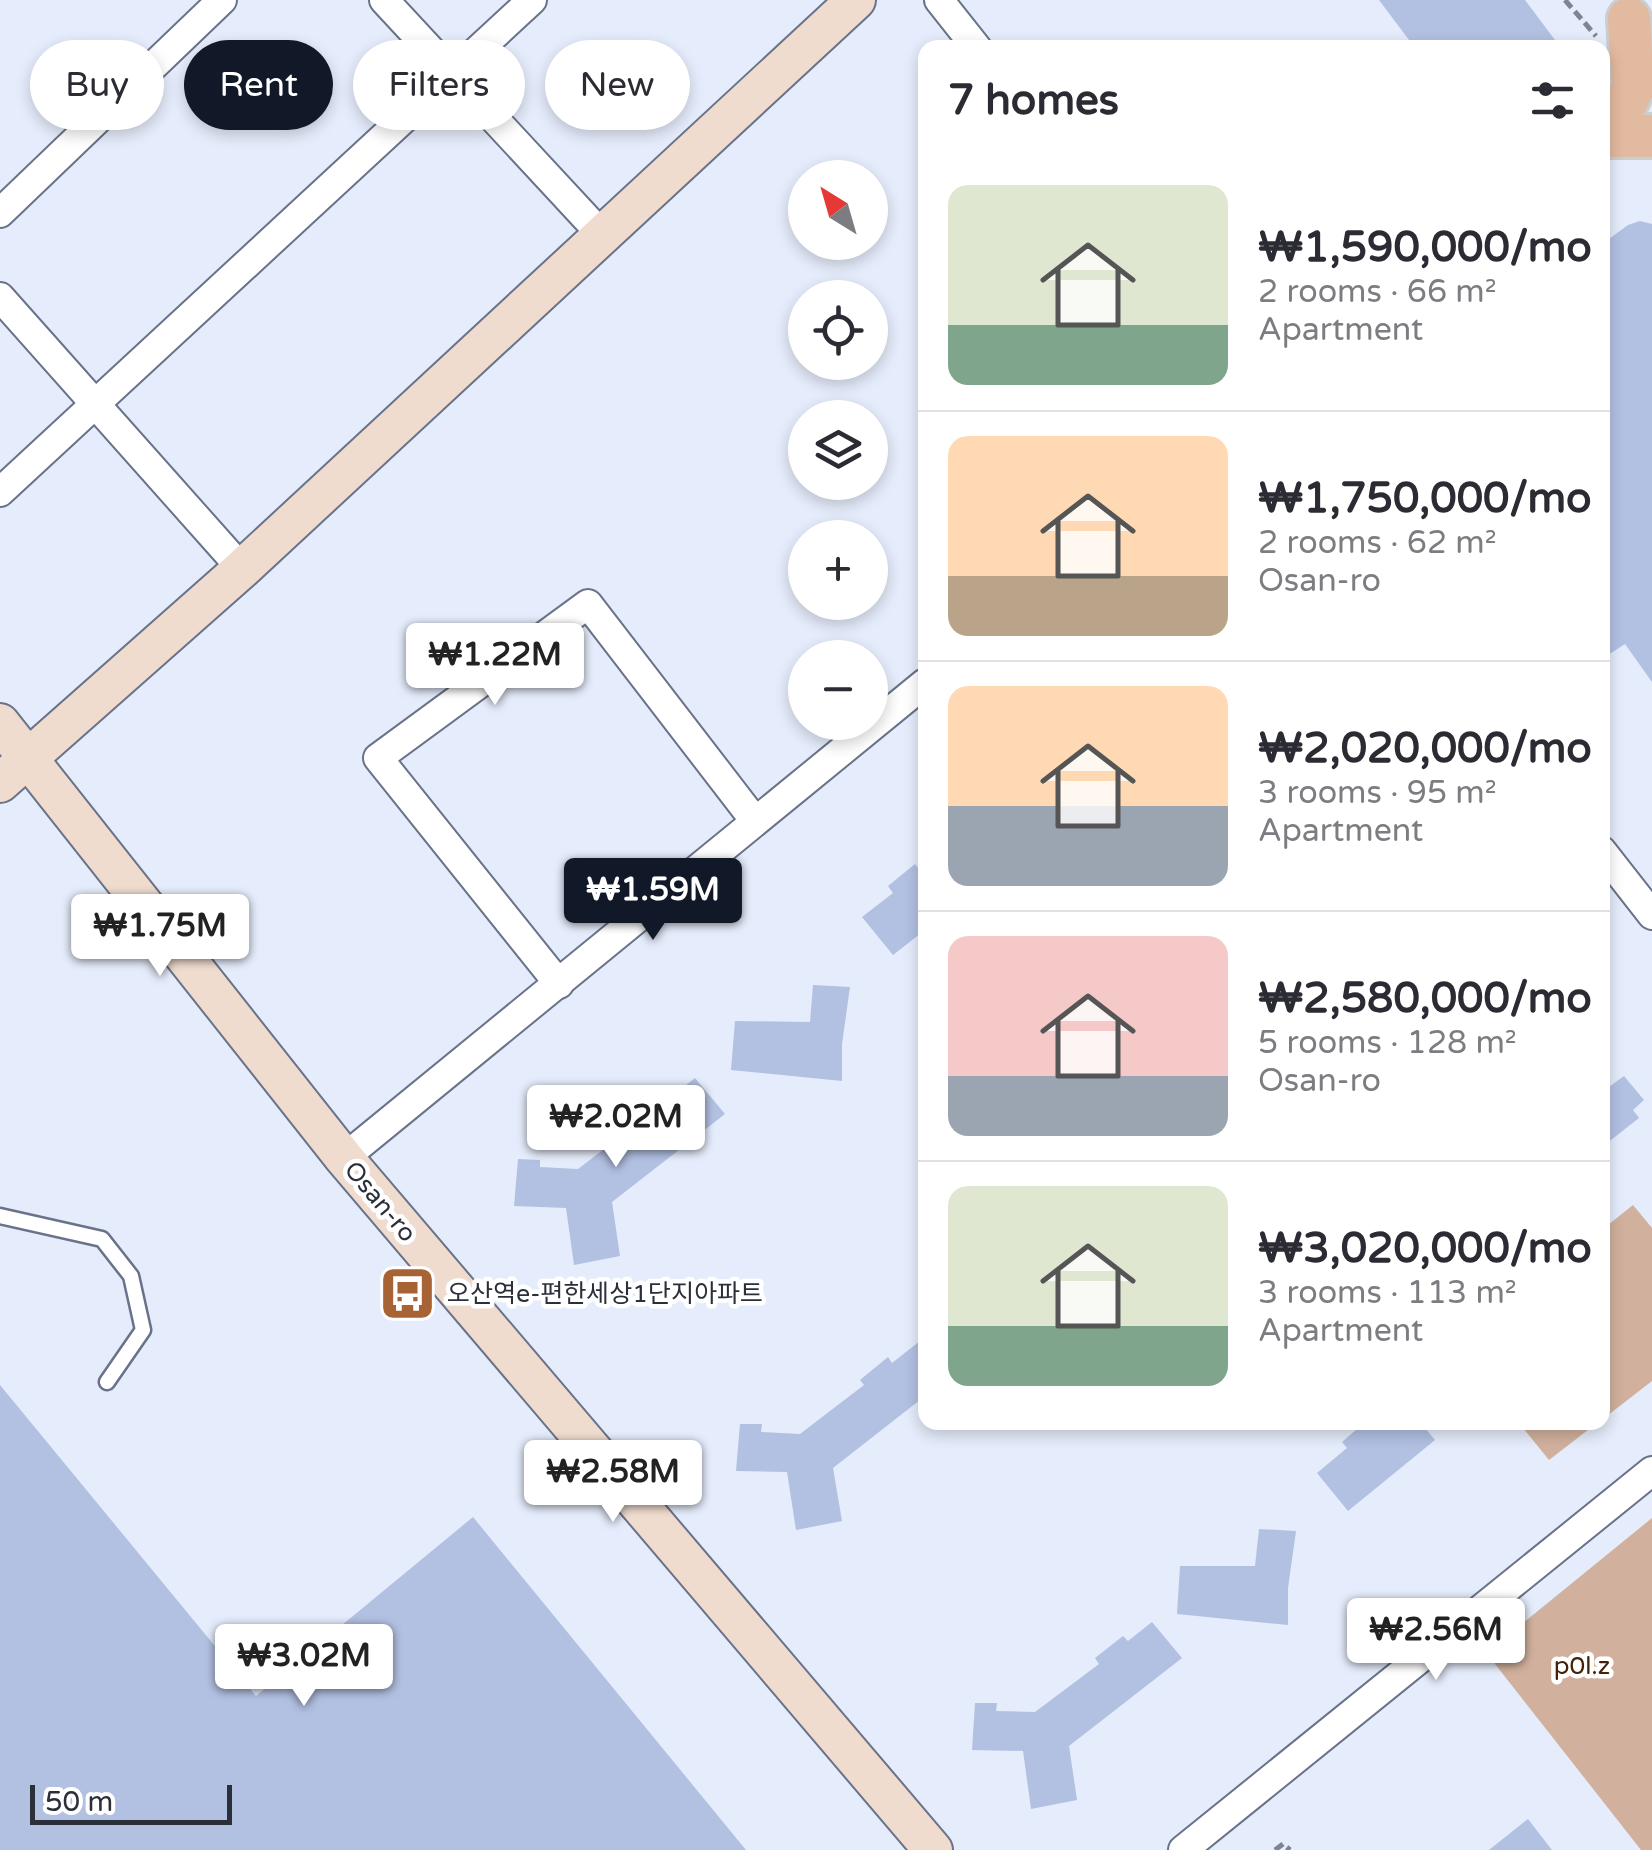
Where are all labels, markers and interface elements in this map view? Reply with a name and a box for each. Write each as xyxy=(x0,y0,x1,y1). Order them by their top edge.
chip: Buy xyxy=(30,40,164,130)
chip: Rent xyxy=(184,40,333,130)
chip: Filters xyxy=(353,40,525,130)
chip: New xyxy=(545,40,690,130)
icon: filters xyxy=(1525,73,1580,128)
text: 7 homes xyxy=(948,75,1119,126)
north arrow xyxy=(788,160,888,260)
map controls xyxy=(788,160,888,740)
text: ₩1,590,000/mo xyxy=(1258,222,1592,273)
icon: home xyxy=(1028,225,1148,345)
text: 2 rooms · 66 m² xyxy=(1258,273,1497,311)
button: locate xyxy=(788,280,888,380)
text: Apartment xyxy=(1258,311,1423,349)
button: layers xyxy=(788,400,888,500)
text: ₩1,750,000/mo xyxy=(1258,473,1591,524)
icon: home xyxy=(1028,476,1148,596)
button: + xyxy=(788,520,888,620)
text: 2 rooms · 62 m² xyxy=(1258,524,1497,562)
text: Osan-ro xyxy=(1258,562,1381,600)
pin: ₩1.22M xyxy=(414,623,576,708)
text: ₩1.22M xyxy=(428,636,562,674)
button: − xyxy=(788,640,888,740)
text: ₩2,020,000/mo xyxy=(1258,723,1592,774)
icon: home xyxy=(1028,726,1148,846)
text: 3 rooms · 95 m² xyxy=(1258,774,1497,812)
text: Apartment xyxy=(1258,812,1423,850)
pin: ₩1.59M xyxy=(572,858,734,943)
text: ₩1.59M xyxy=(586,871,720,909)
pin: ₩1.75M xyxy=(79,894,241,979)
text: ₩1.75M xyxy=(93,907,227,945)
text: ₩2,580,000/mo xyxy=(1258,973,1592,1024)
icon: home xyxy=(1028,976,1148,1096)
text: 5 rooms · 128 m² xyxy=(1258,1024,1517,1062)
text: Osan-ro xyxy=(1258,1062,1381,1100)
pin: ₩2.02M xyxy=(535,1085,697,1170)
text: ₩2.02M xyxy=(549,1098,683,1136)
street label: Osan-ro xyxy=(338,1155,423,1248)
text: ₩3,020,000/mo xyxy=(1258,1223,1592,1274)
icon: home xyxy=(1028,1226,1148,1346)
bus stop icon: 오산역e-편한세상1단지아파트 xyxy=(378,1263,438,1323)
text: 3 rooms · 113 m² xyxy=(1258,1274,1517,1312)
place label: 오산역e-편한세상1단지아파트 xyxy=(447,1279,763,1309)
text: Apartment xyxy=(1258,1312,1423,1350)
pin: ₩2.58M xyxy=(532,1440,694,1525)
text: ₩2.58M xyxy=(546,1453,680,1491)
pin: ₩2.56M xyxy=(1355,1598,1517,1683)
text: ₩2.56M xyxy=(1369,1611,1503,1649)
pin: ₩3.02M xyxy=(223,1624,385,1709)
text: ₩3.02M xyxy=(237,1637,371,1675)
park label: p0l.z xyxy=(1554,1651,1610,1681)
scale bar xyxy=(30,1780,232,1824)
text: 50 m xyxy=(45,1785,113,1819)

